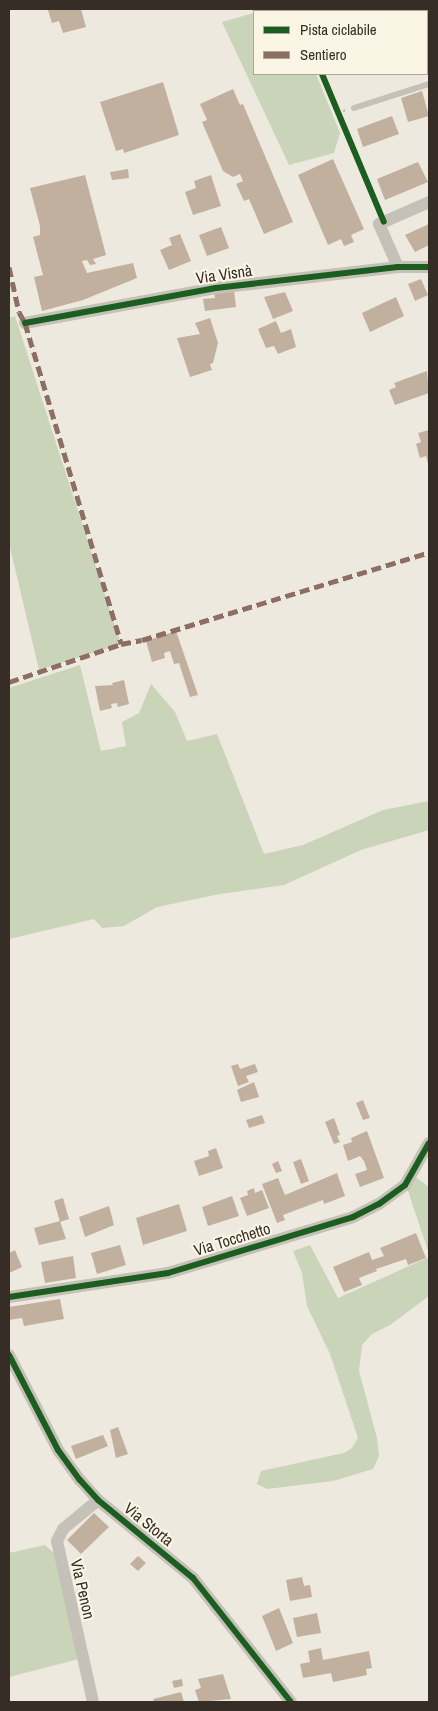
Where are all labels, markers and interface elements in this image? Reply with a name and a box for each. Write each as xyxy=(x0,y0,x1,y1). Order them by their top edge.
legend xyxy=(253,10,428,75)
text: Pista ciclabile xyxy=(300,19,377,40)
text: Sentiero xyxy=(300,44,347,65)
street label: Via Visnà xyxy=(195,261,253,287)
street label: Via Tocchetto xyxy=(191,1218,273,1260)
street label: Via Storta xyxy=(120,1498,178,1550)
street label: Via Penon xyxy=(67,1557,99,1621)

